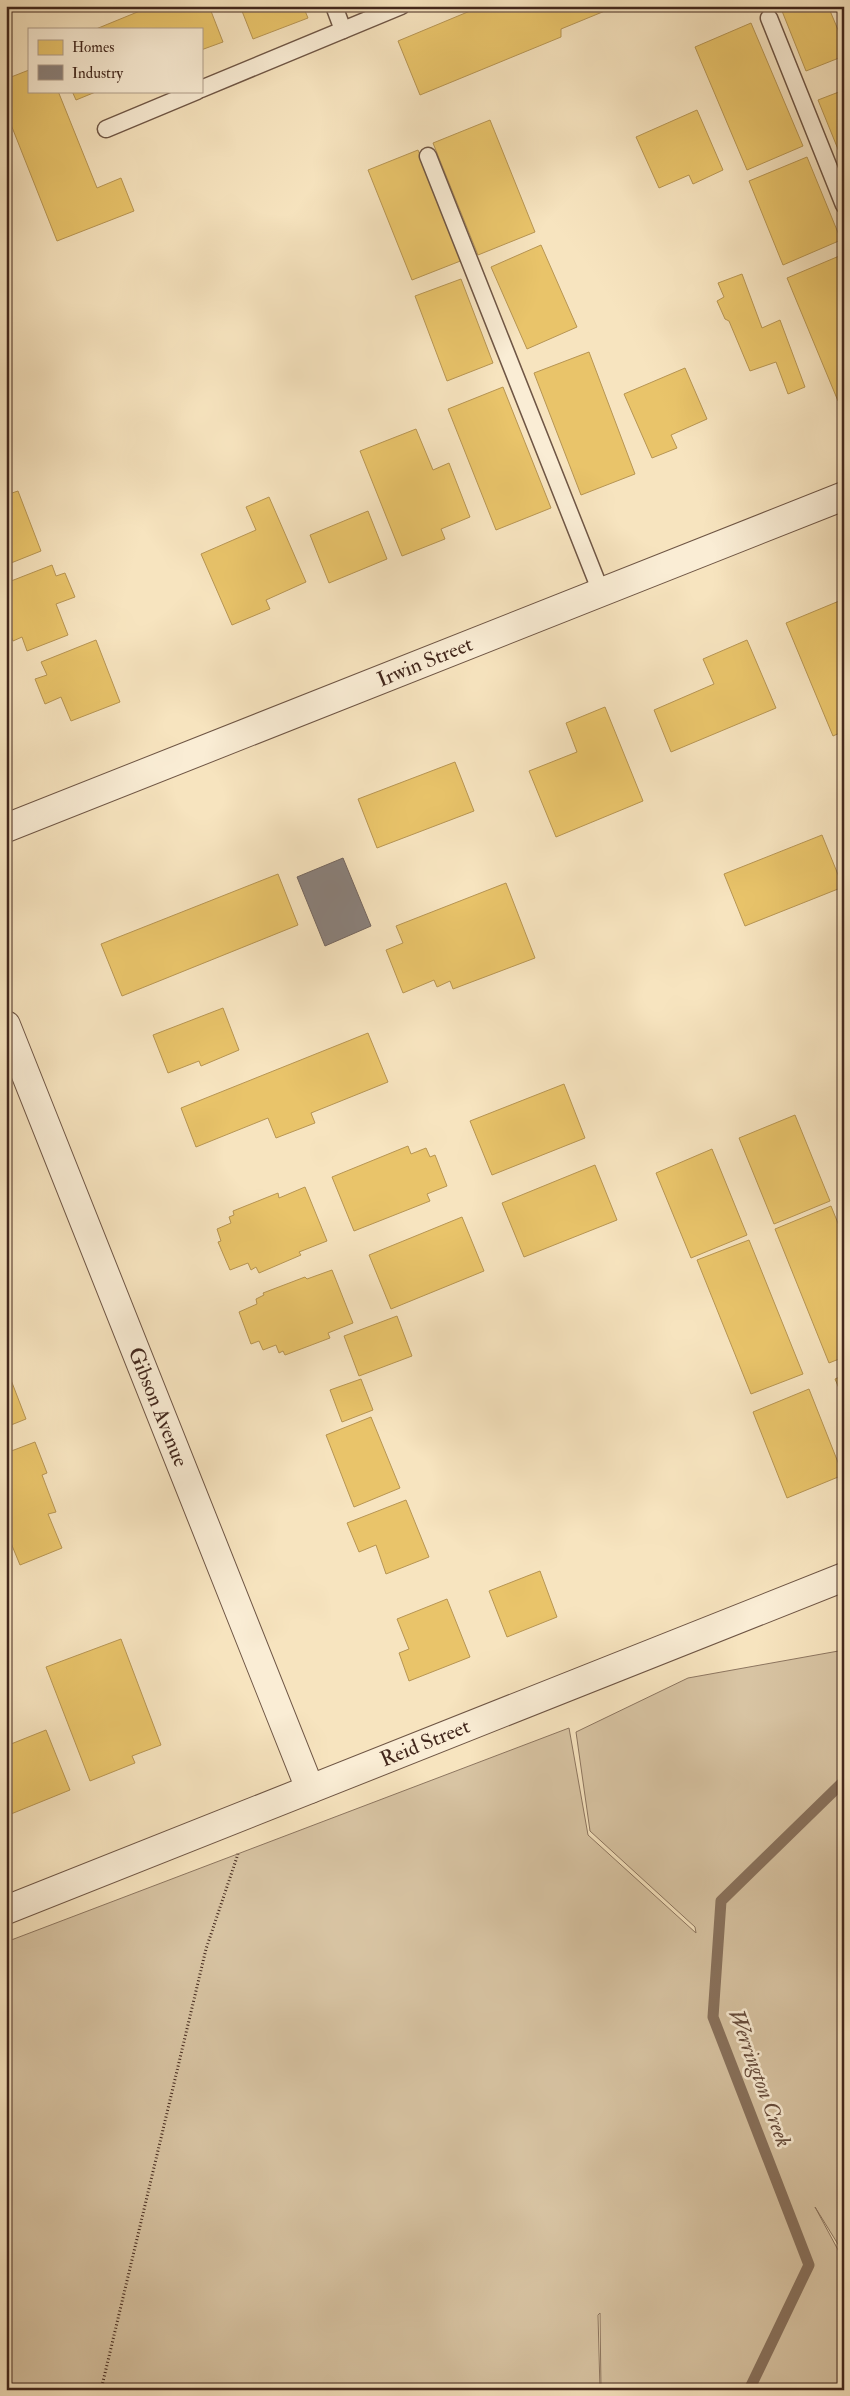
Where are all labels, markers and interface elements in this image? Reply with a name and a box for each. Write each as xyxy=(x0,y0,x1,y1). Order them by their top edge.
legend xyxy=(28,28,202,92)
text: Homes xyxy=(72,38,114,57)
text: Industry xyxy=(72,64,123,83)
street label: Irwin Street xyxy=(373,631,477,693)
street label: Gibson Avenue xyxy=(122,1343,194,1471)
street label: Reid Street xyxy=(376,1713,474,1773)
water label: Werrington Creek xyxy=(722,2005,798,2151)

